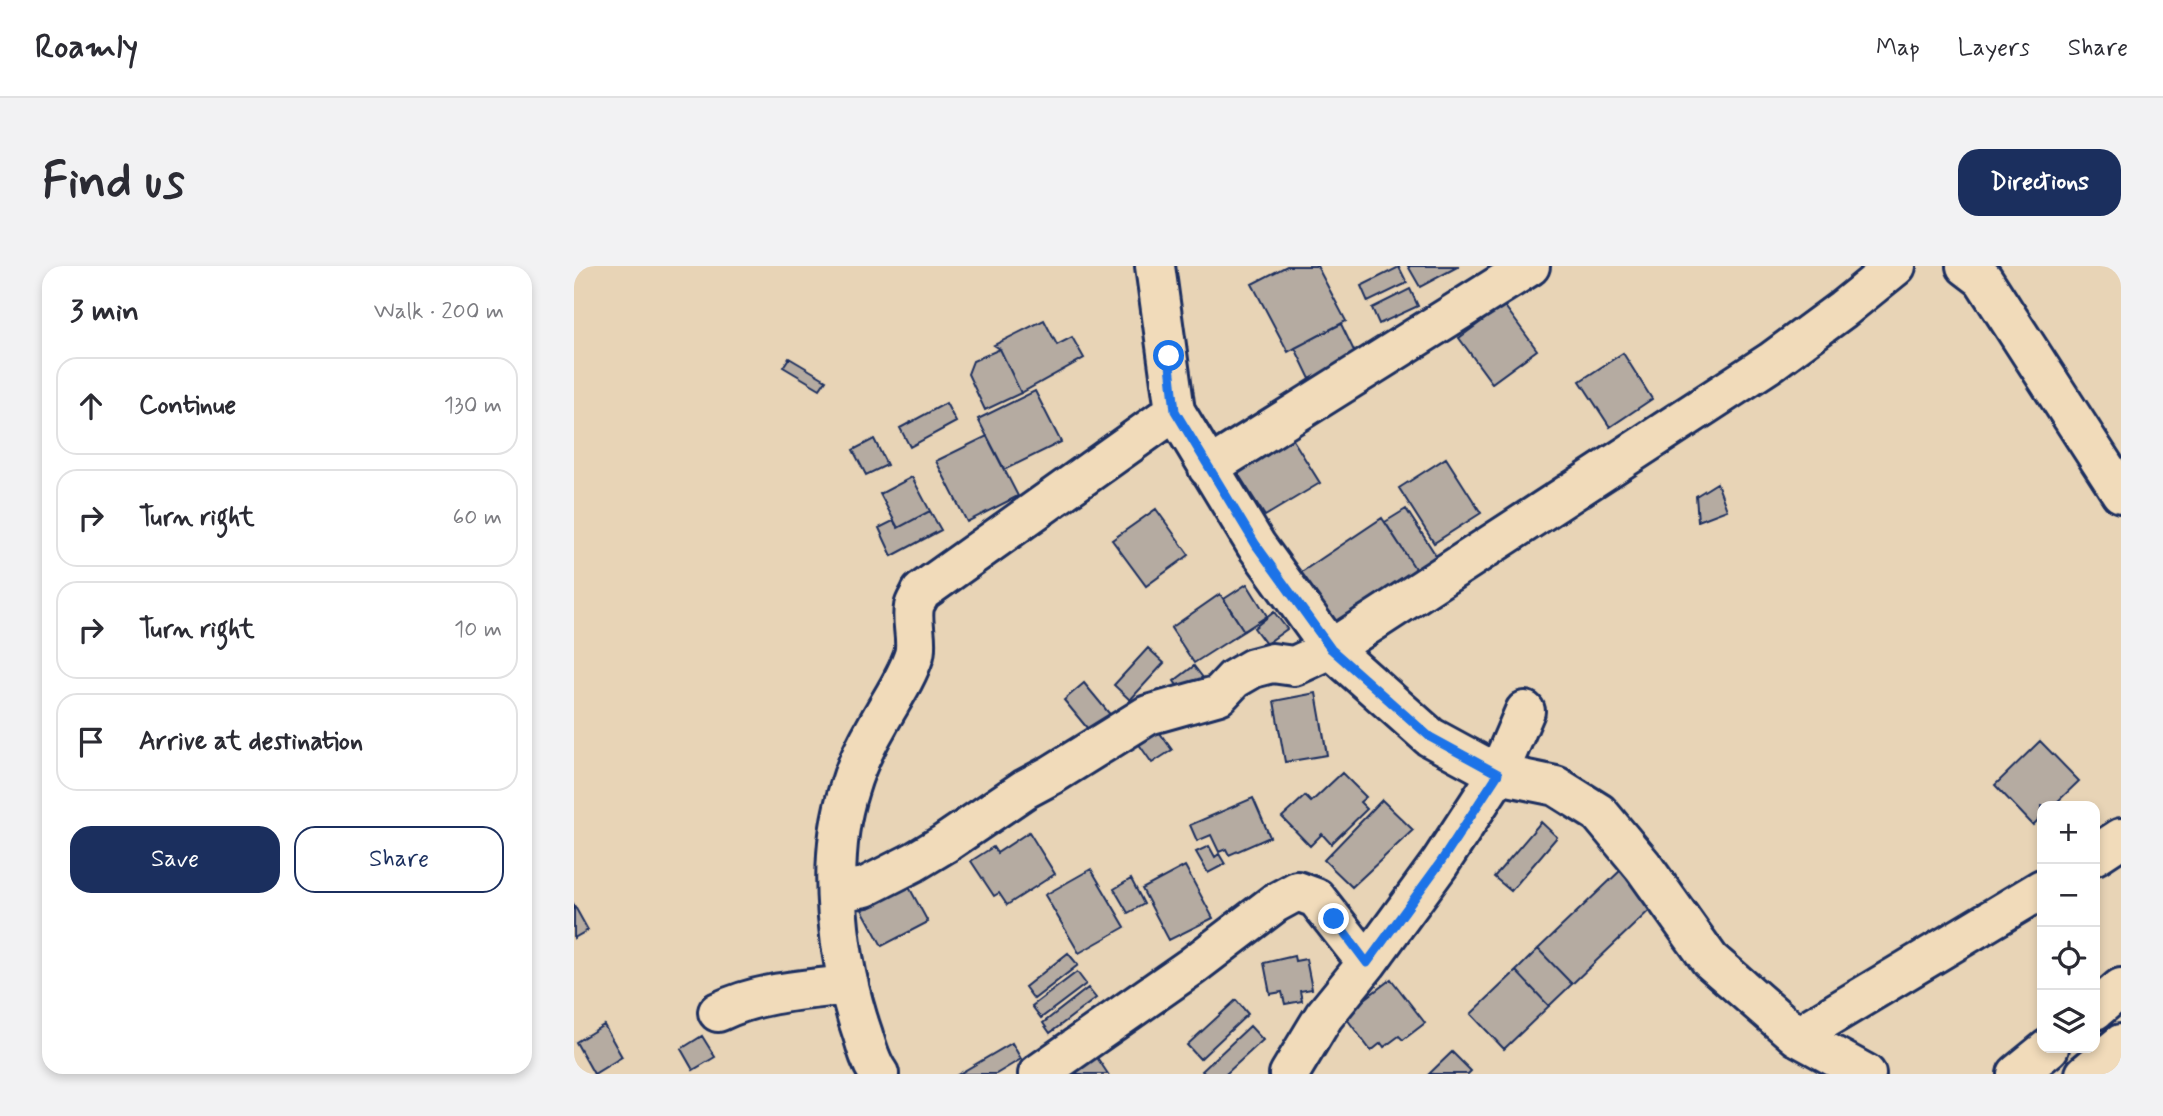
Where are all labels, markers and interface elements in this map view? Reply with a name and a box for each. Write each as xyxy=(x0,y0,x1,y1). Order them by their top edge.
text: Roamly xyxy=(35,26,138,70)
text: Map xyxy=(1876,33,1920,64)
text: Layers xyxy=(1958,33,2030,64)
text: Share xyxy=(2068,33,2128,64)
button: Directions xyxy=(1958,149,2121,216)
text: Find us xyxy=(42,150,185,215)
text: 3 min xyxy=(70,292,139,331)
text: Walk · 200 m xyxy=(374,297,504,327)
route start xyxy=(1153,340,1184,371)
icon: ahead xyxy=(72,387,110,425)
text: Continue xyxy=(139,389,236,423)
text: 130 m xyxy=(444,391,502,421)
icon: right xyxy=(72,499,110,537)
text: Turn right xyxy=(139,501,255,535)
text: 60 m xyxy=(453,503,502,533)
icon: right xyxy=(72,611,110,649)
text: Turn right xyxy=(139,613,255,647)
text: 10 m xyxy=(454,615,502,645)
icon: arrive xyxy=(72,723,110,761)
text: Arrive at destination xyxy=(139,725,363,759)
map controls xyxy=(2037,801,2100,1053)
button: + xyxy=(2037,801,2100,864)
button: Save xyxy=(70,826,280,893)
button: Share xyxy=(294,826,504,893)
button: − xyxy=(2037,864,2100,927)
route end xyxy=(1318,903,1349,934)
button: locate xyxy=(2037,927,2100,990)
button: layers xyxy=(2037,990,2100,1053)

